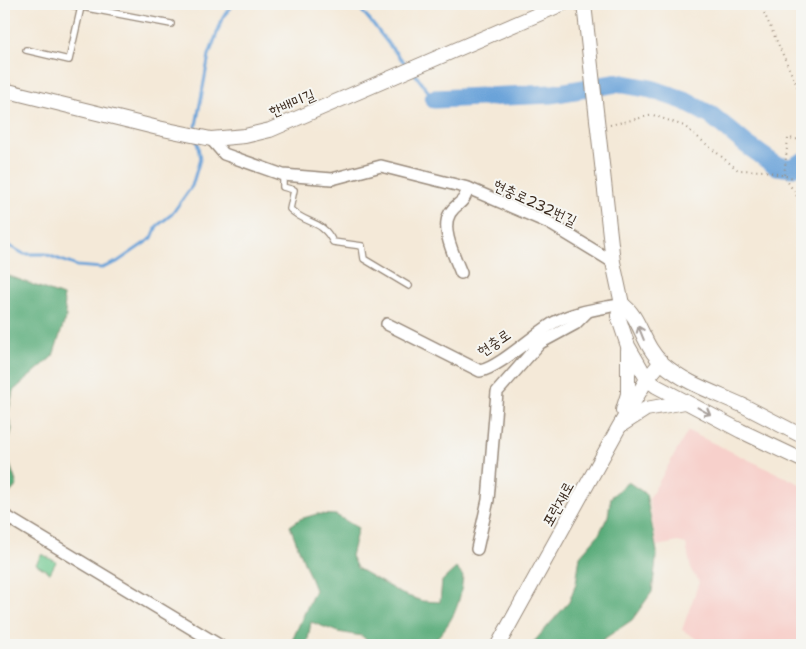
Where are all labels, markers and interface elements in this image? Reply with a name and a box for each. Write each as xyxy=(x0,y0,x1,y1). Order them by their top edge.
street label: 한배미길 xyxy=(266,84,318,122)
street label: 현충로232번길 xyxy=(490,175,580,231)
street label: 현충로 xyxy=(473,325,515,361)
one-way arrow xyxy=(636,325,645,341)
one-way arrow xyxy=(697,406,712,416)
street label: 포란재로 xyxy=(538,478,578,530)

